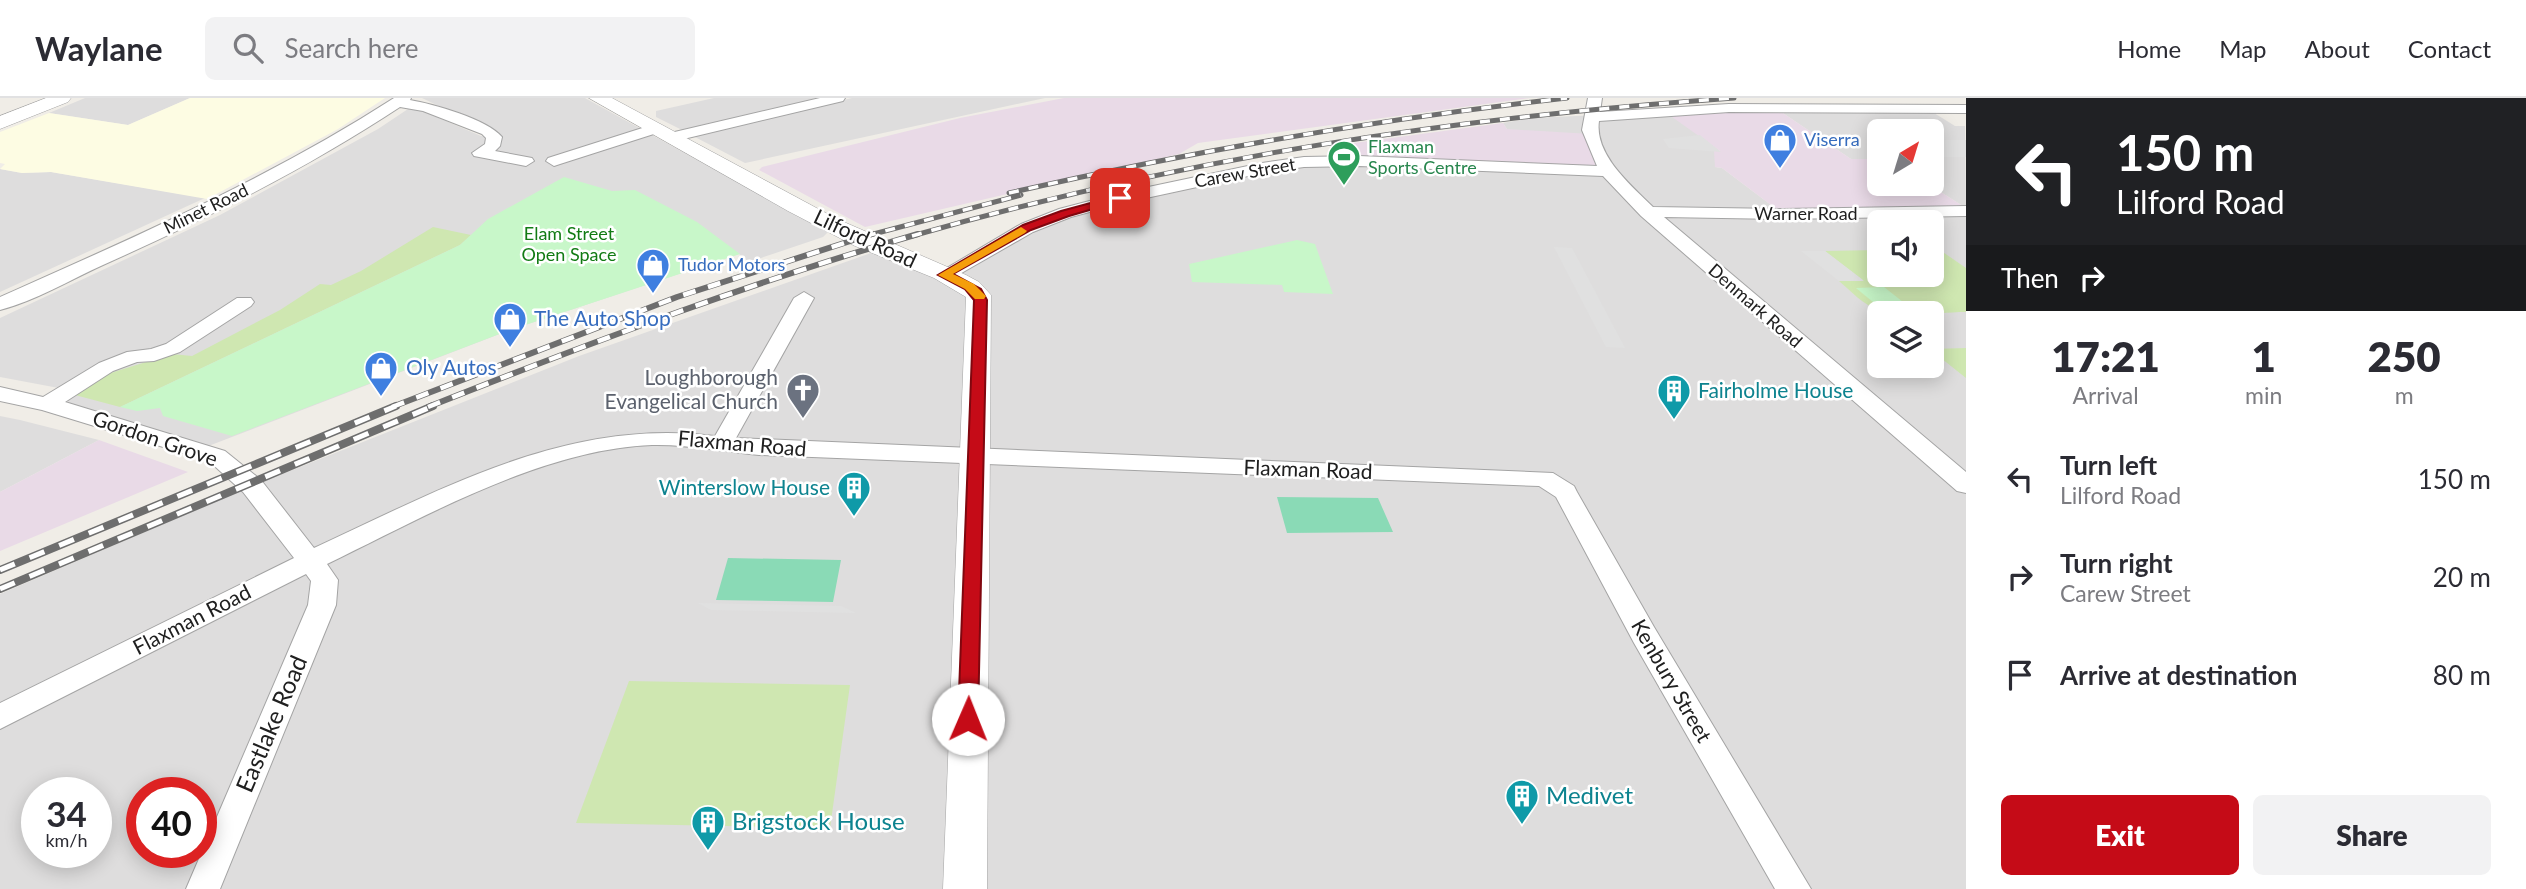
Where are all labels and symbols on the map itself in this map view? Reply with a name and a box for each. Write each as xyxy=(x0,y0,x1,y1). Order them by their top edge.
north arrow xyxy=(1867,119,1944,196)
shop icon: Viserra xyxy=(1761,121,1799,170)
place label: Viserra xyxy=(1804,128,1860,150)
place label: Flaxman Sports Centre xyxy=(1368,135,1477,178)
sports icon: Flaxman Sports Centre xyxy=(1325,138,1363,187)
street label: Carew Street xyxy=(1193,152,1298,192)
pin xyxy=(1090,168,1150,228)
street label: Minet Road xyxy=(160,178,251,238)
street label: Warner Road xyxy=(1754,202,1858,224)
street label: Lilford Road xyxy=(810,203,921,272)
park label: Elam Street Open Space xyxy=(521,222,617,265)
shop icon: Tudor Motors xyxy=(634,246,672,295)
place label: Tudor Motors xyxy=(678,253,785,275)
street label: Denmark Road xyxy=(1704,259,1807,352)
shop icon: The Auto Shop xyxy=(491,300,529,349)
place label: The Auto Shop xyxy=(534,305,671,330)
shop icon: Oly Autos xyxy=(362,349,400,398)
place label: Oly Autos xyxy=(406,354,497,379)
place label: Loughborough Evangelical Church xyxy=(605,364,778,413)
church icon: Loughborough Evangelical Church xyxy=(784,371,822,420)
building icon: Fairholme House xyxy=(1655,372,1693,421)
place label: Fairholme House xyxy=(1698,377,1853,402)
street label: Gordon Grove xyxy=(90,404,221,471)
street label: Flaxman Road xyxy=(677,424,807,461)
street label: Flaxman Road xyxy=(1243,454,1373,483)
building icon: Winterslow House xyxy=(835,469,873,518)
place label: Winterslow House xyxy=(659,474,830,499)
street label: Flaxman Road xyxy=(128,578,254,659)
street label: Kenbury Street xyxy=(1627,614,1718,747)
street label: Eastlake Road xyxy=(229,651,312,796)
position arrow xyxy=(931,682,1005,756)
speed limit sign: 40 xyxy=(126,777,217,868)
building icon: Medivet xyxy=(1503,777,1541,826)
place label: Medivet xyxy=(1546,780,1633,809)
building icon: Brigstock House xyxy=(689,803,727,852)
place label: Brigstock House xyxy=(732,806,905,835)

